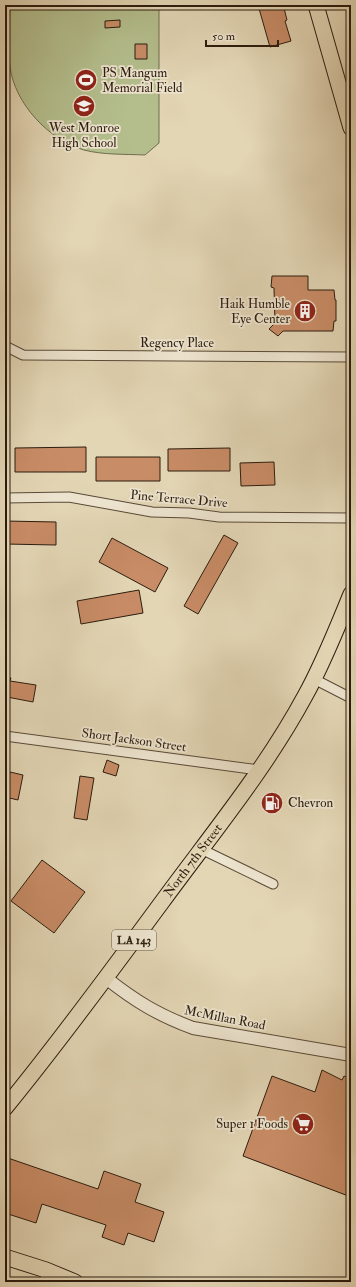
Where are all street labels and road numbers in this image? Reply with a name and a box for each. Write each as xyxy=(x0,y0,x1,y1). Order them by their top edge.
street label: Regency Place xyxy=(140,335,214,352)
street label: Pine Terrace Drive xyxy=(130,487,229,511)
street label: Short Jackson Street xyxy=(81,725,187,755)
street label: North 7th Street xyxy=(160,821,226,900)
road number: LA 143 xyxy=(112,930,156,950)
street label: McMillan Road xyxy=(183,1002,267,1034)

